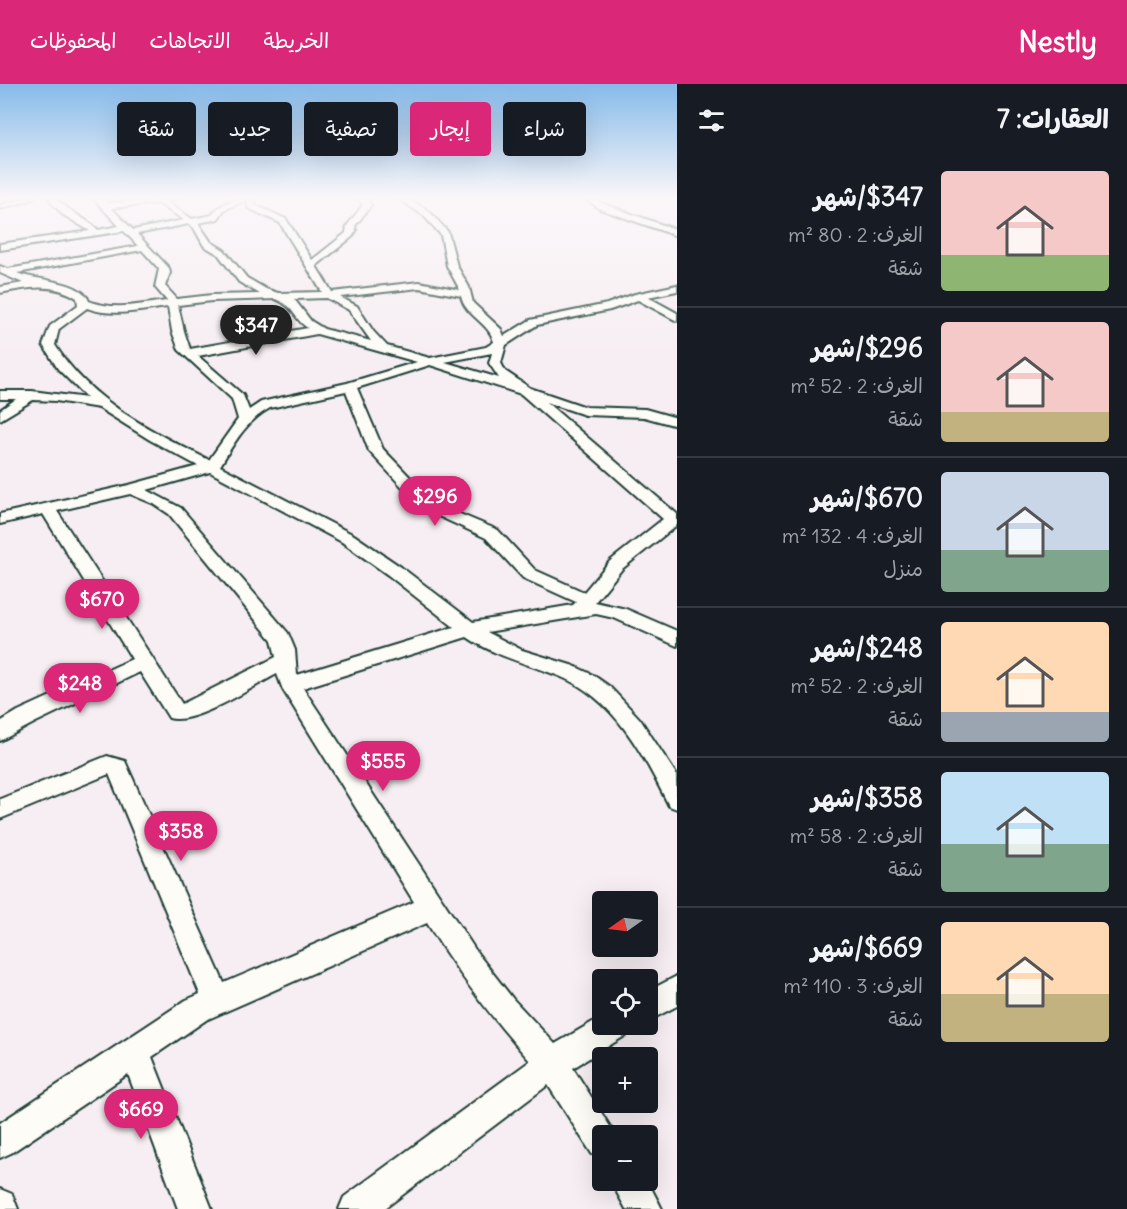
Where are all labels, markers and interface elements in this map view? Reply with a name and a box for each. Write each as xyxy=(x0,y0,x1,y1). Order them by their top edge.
text: Nestly xyxy=(1018,24,1097,60)
text: المحفوظات xyxy=(30,27,116,54)
text: الاتجاهات xyxy=(149,27,231,54)
text: الخريطة xyxy=(264,27,329,54)
chip: شقة xyxy=(117,102,196,156)
chip: جديد xyxy=(208,102,292,156)
chip: تصفية xyxy=(304,102,398,156)
chip: إيجار xyxy=(410,102,491,156)
chip: شراء xyxy=(503,102,586,156)
text: العقارات: 7 xyxy=(997,102,1109,135)
icon: filters xyxy=(695,104,728,137)
text: $347/شهر xyxy=(814,180,923,213)
icon: home xyxy=(989,195,1061,267)
text: الغرف: 2 · 80 m² xyxy=(788,222,923,247)
text: شقة xyxy=(888,255,923,280)
pin: $347 xyxy=(220,305,292,356)
text: $347 xyxy=(234,312,278,337)
text: $296/شهر xyxy=(812,331,923,364)
icon: home xyxy=(989,346,1061,418)
text: الغرف: 2 · 52 m² xyxy=(790,373,923,398)
text: شقة xyxy=(888,406,923,431)
pin: $296 xyxy=(399,476,471,527)
text: $670/شهر xyxy=(811,481,923,514)
text: $296 xyxy=(412,483,458,508)
icon: home xyxy=(989,496,1061,568)
text: الغرف: 4 · 132 m² xyxy=(782,523,923,548)
text: منزل xyxy=(884,556,923,581)
pin: $670 xyxy=(66,579,138,630)
text: $670 xyxy=(79,586,125,611)
text: $248/شهر xyxy=(812,631,923,664)
icon: home xyxy=(989,646,1061,718)
pin: $248 xyxy=(44,663,116,714)
text: $248 xyxy=(58,670,102,695)
text: الغرف: 2 · 52 m² xyxy=(790,673,923,698)
text: شقة xyxy=(888,706,923,731)
pin: $555 xyxy=(347,741,419,792)
text: $555 xyxy=(360,748,406,773)
text: $358/شهر xyxy=(811,781,923,814)
icon: home xyxy=(989,796,1061,868)
pin: $358 xyxy=(145,811,217,862)
text: $358 xyxy=(158,818,204,843)
text: الغرف: 2 · 58 m² xyxy=(790,823,923,848)
text: شقة xyxy=(888,856,923,881)
north arrow xyxy=(592,891,658,957)
map controls xyxy=(592,891,658,1191)
text: $669/شهر xyxy=(811,931,923,964)
icon: home xyxy=(989,946,1061,1018)
button: locate xyxy=(592,969,658,1035)
text: الغرف: 3 · 110 m² xyxy=(783,973,923,998)
text: شقة xyxy=(888,1006,923,1031)
button: + xyxy=(592,1047,658,1113)
pin: $669 xyxy=(105,1089,177,1140)
text: $669 xyxy=(118,1096,164,1121)
button: − xyxy=(592,1125,658,1191)

